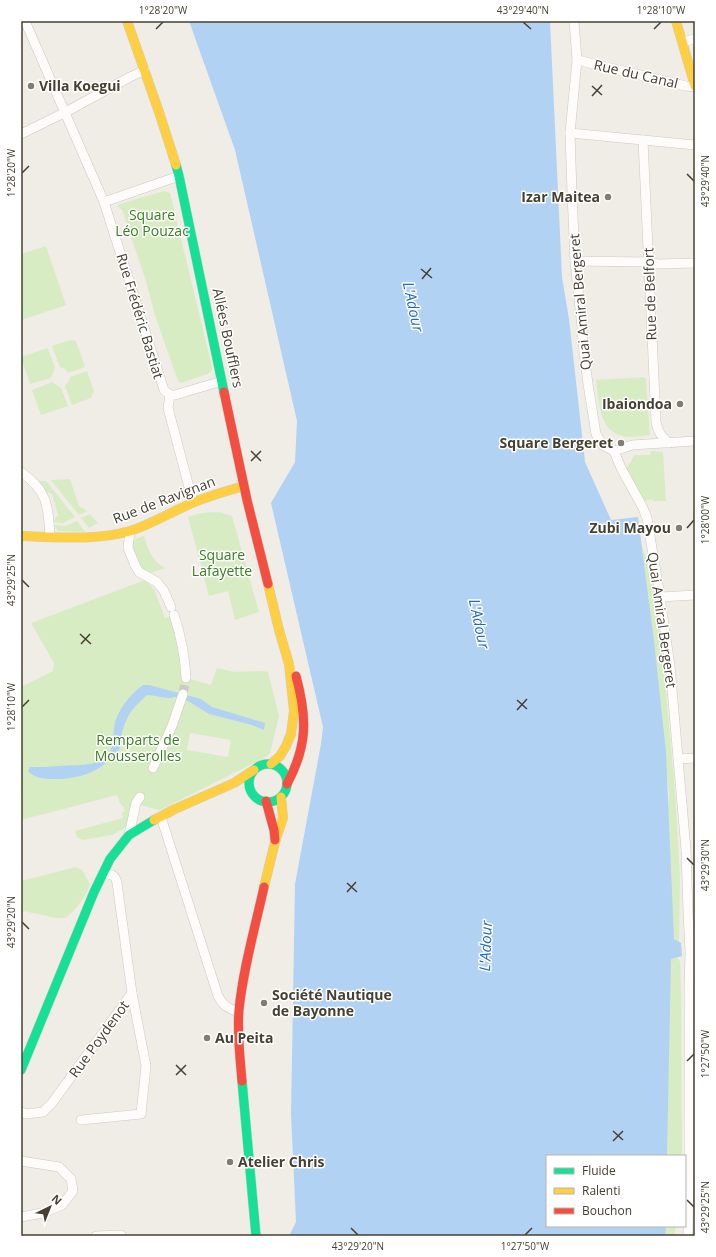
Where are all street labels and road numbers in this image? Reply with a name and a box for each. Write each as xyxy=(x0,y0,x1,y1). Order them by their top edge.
street label: Rue du Canal xyxy=(592,55,680,92)
street label: Quai Amiral Bergeret xyxy=(564,233,595,371)
street label: Rue de Belfort xyxy=(638,247,661,341)
street label: Rue Frédéric Bastiat xyxy=(112,251,169,381)
street label: Allées Boufflers xyxy=(209,286,248,390)
street label: Rue de Ravignan xyxy=(110,471,218,528)
street label: Quai Amiral Bergeret xyxy=(644,551,681,689)
street label: Rue Poydenot xyxy=(64,996,133,1081)

